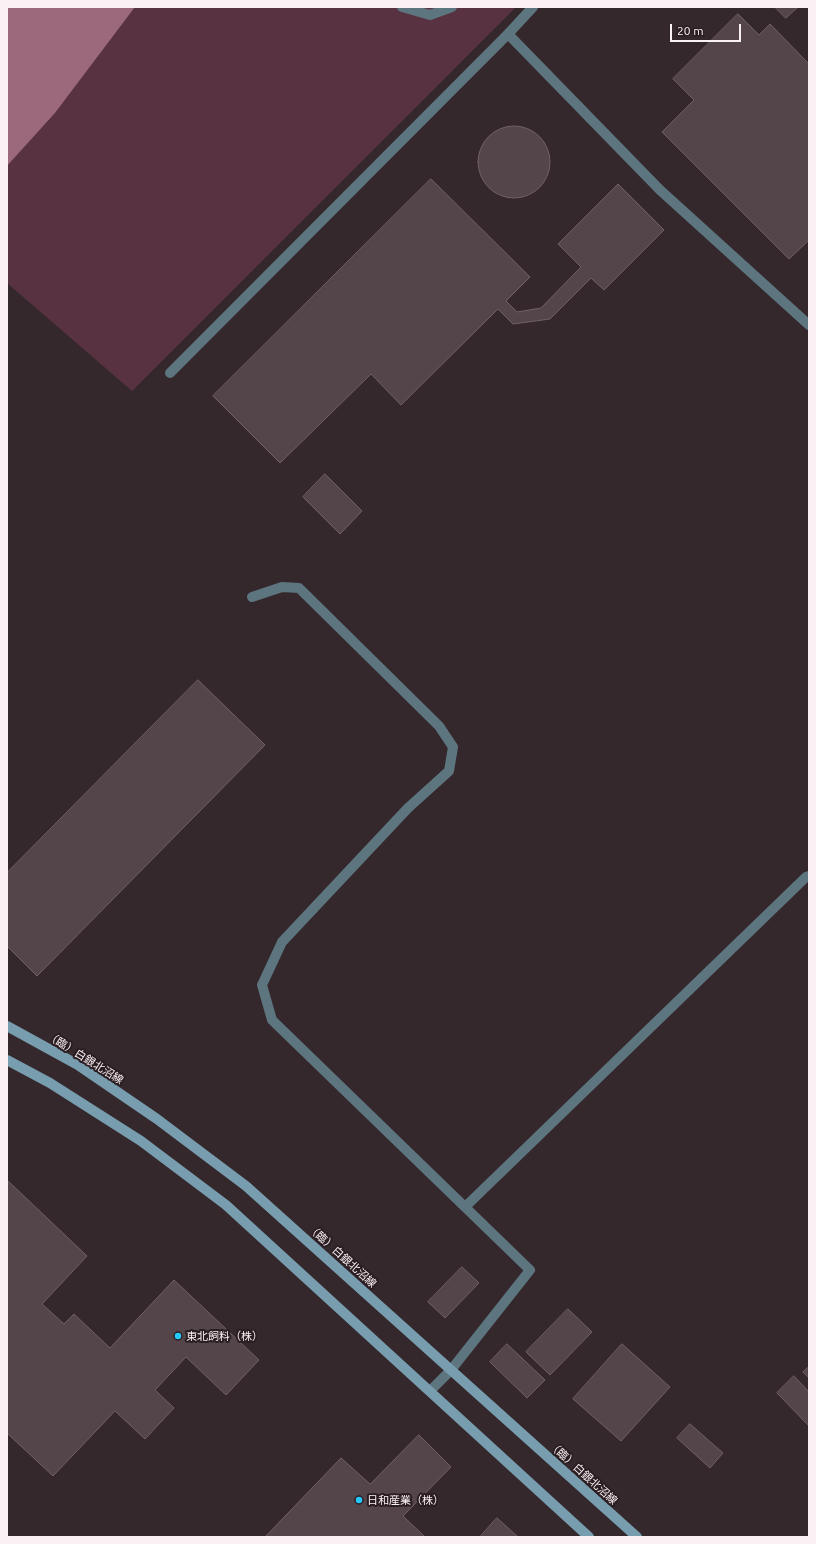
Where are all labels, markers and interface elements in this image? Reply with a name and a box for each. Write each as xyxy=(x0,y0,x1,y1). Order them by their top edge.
scale bar xyxy=(672,16,743,42)
text: 20 m xyxy=(677,24,704,37)
street label: （臨）白銀北沼線 xyxy=(44,1029,126,1087)
street label: （臨）白銀北沼線 xyxy=(305,1222,379,1290)
place label: 東北飼料（株） xyxy=(186,1329,263,1343)
marker: 東北飼料（株） xyxy=(173,1331,183,1341)
street label: （臨）白銀北沼線 xyxy=(546,1439,620,1507)
place label: 日和産業（株） xyxy=(367,1493,444,1507)
marker: 日和産業（株） xyxy=(354,1495,364,1505)

